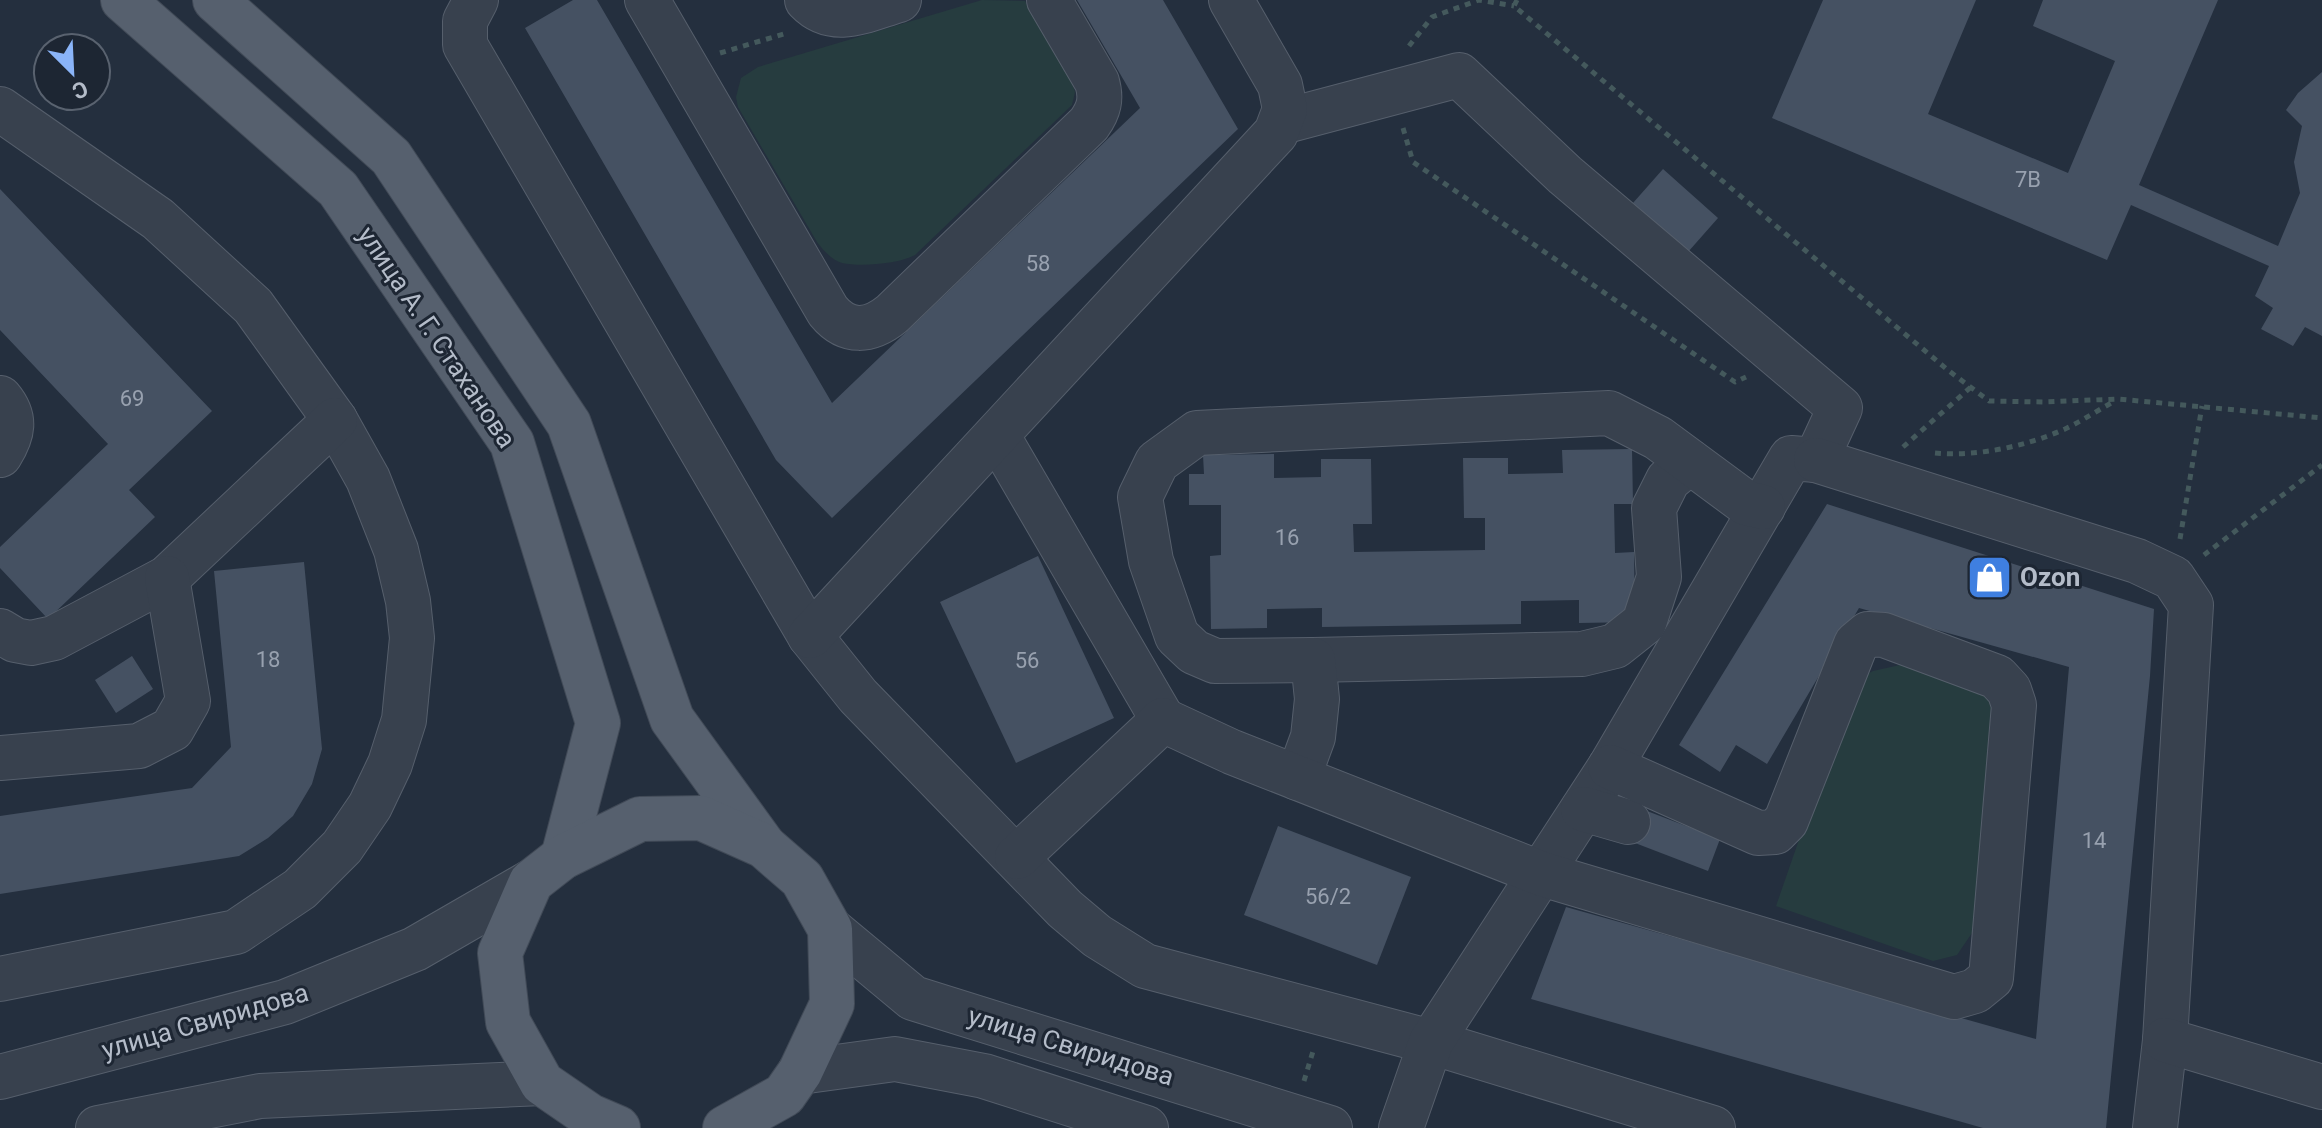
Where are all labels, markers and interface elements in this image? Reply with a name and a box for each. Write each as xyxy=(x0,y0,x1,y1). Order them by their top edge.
north arrow xyxy=(32,32,112,112)
text: С xyxy=(68,75,92,104)
house number: 7В xyxy=(2015,167,2041,192)
street label: улица А. Г. Стаханова xyxy=(352,221,522,453)
house number: 58 xyxy=(1026,251,1050,276)
house number: 69 xyxy=(120,386,144,411)
house number: 16 xyxy=(1275,525,1299,550)
shop icon: Ozon xyxy=(1965,553,2013,601)
place label: Ozon xyxy=(2020,562,2080,592)
house number: 18 xyxy=(256,647,280,672)
house number: 56 xyxy=(1015,648,1039,673)
house number: 14 xyxy=(2082,828,2106,853)
house number: 56/2 xyxy=(1305,884,1351,909)
street label: улица Свиридова xyxy=(98,977,312,1065)
street label: улица Свиридова xyxy=(964,1000,1178,1092)

